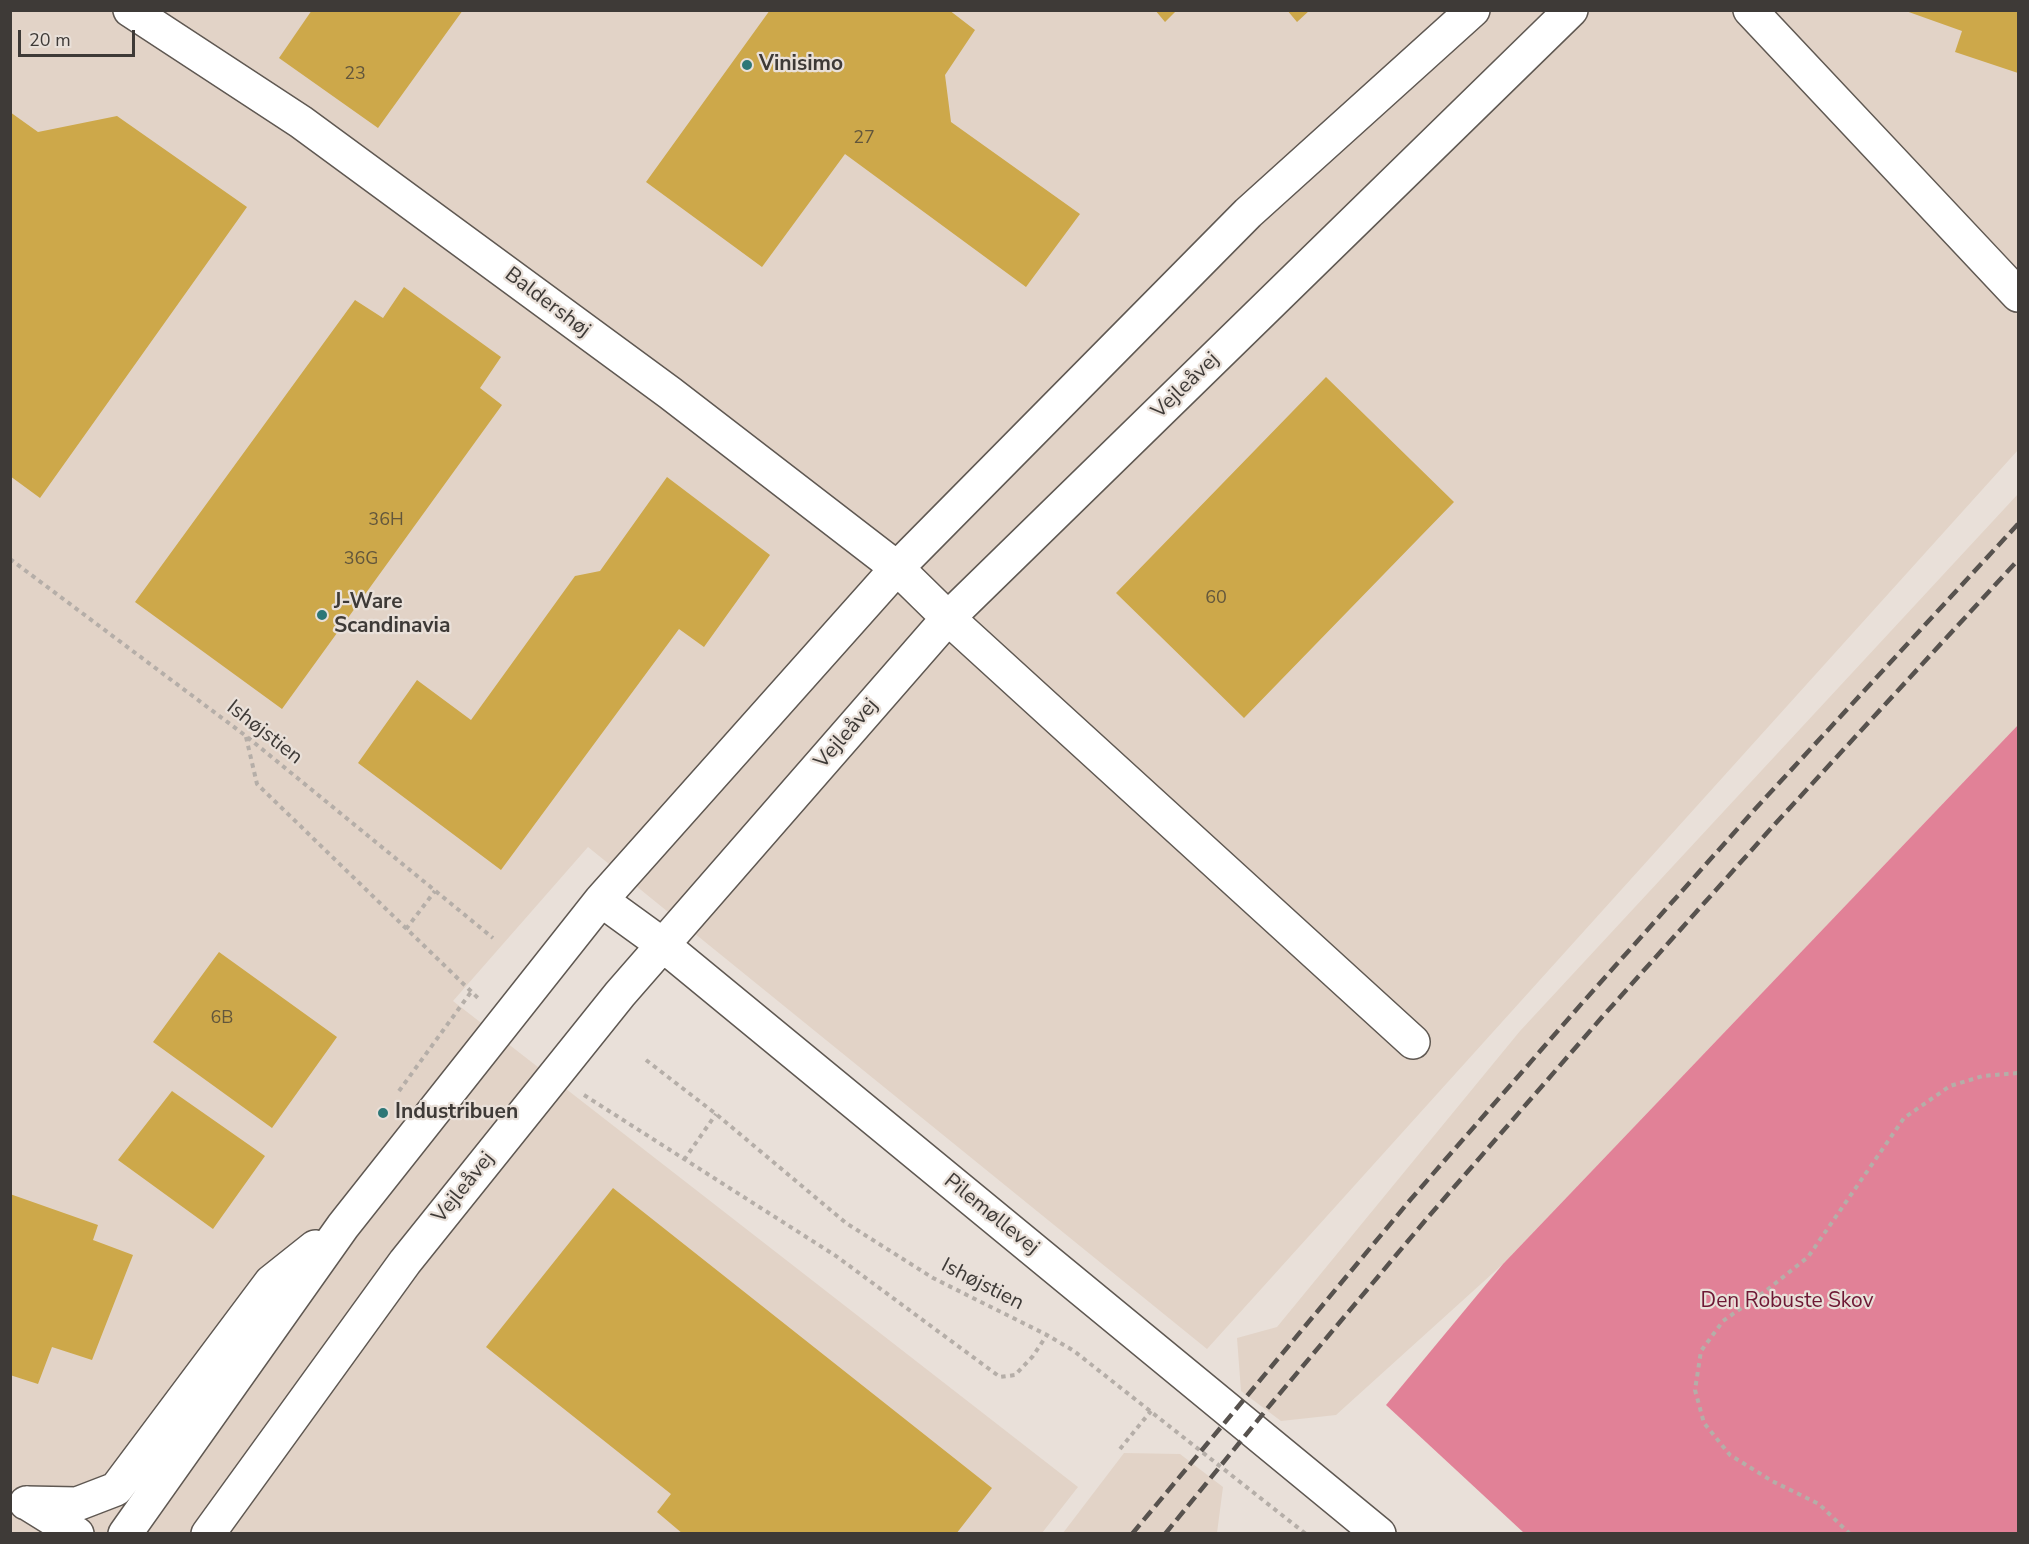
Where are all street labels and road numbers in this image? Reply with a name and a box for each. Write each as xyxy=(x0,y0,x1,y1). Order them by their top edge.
street label: Baldershøj xyxy=(499,263,595,343)
street label: Vejleåvej xyxy=(1147,348,1225,424)
street label: Vejleåvej xyxy=(810,694,884,774)
street label: Ishøjstien xyxy=(221,696,307,770)
street label: Vejleåvej xyxy=(428,1147,500,1229)
street label: Pilemøllevej xyxy=(938,1169,1044,1261)
street label: Ishøjstien xyxy=(936,1253,1028,1317)

